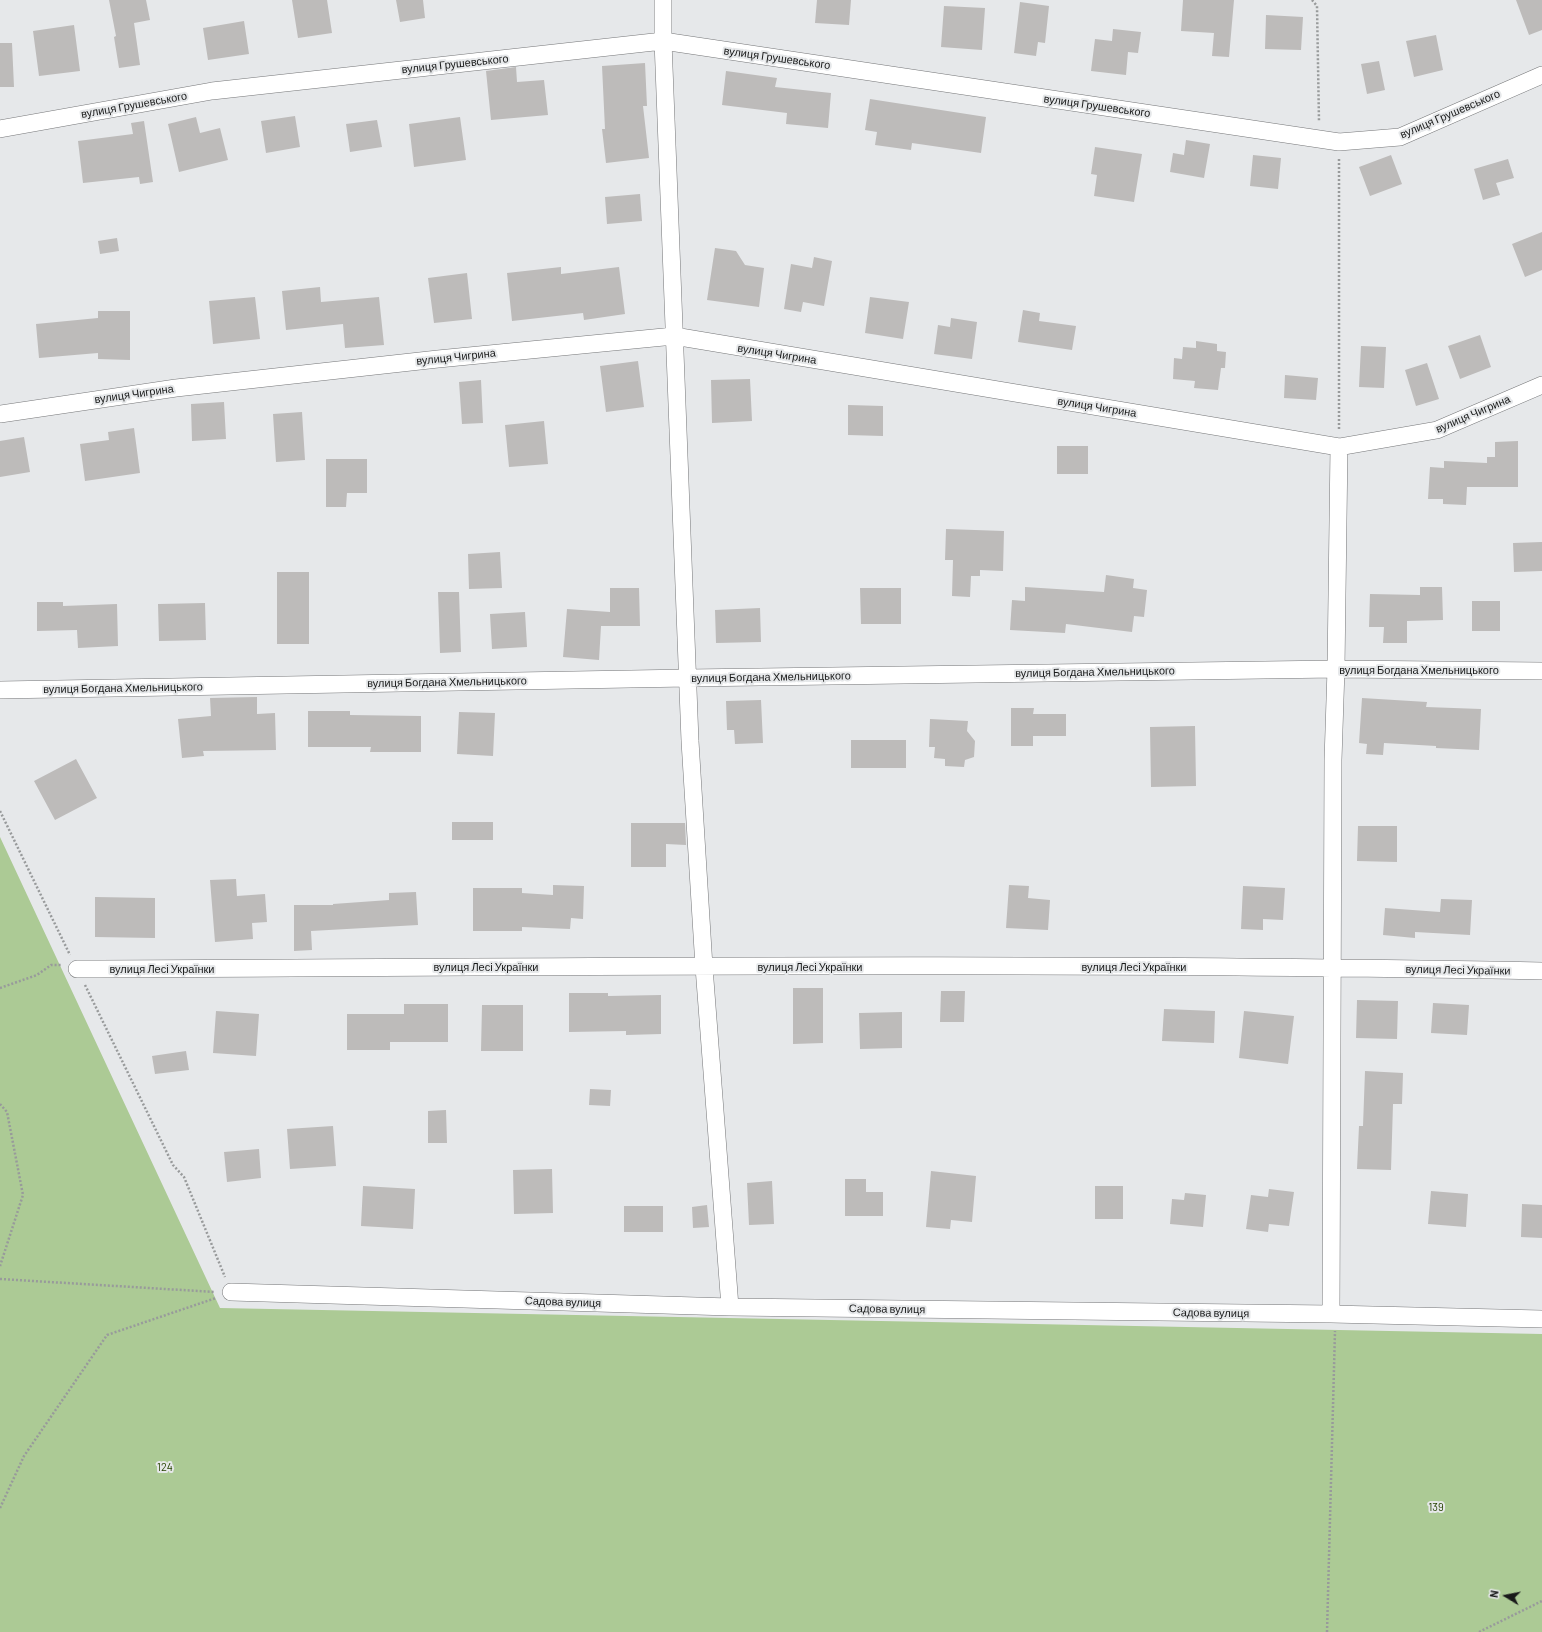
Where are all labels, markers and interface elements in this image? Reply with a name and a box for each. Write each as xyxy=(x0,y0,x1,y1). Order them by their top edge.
street label: вулиця Грушевського xyxy=(723,44,831,72)
street label: вулиця Грушевського xyxy=(401,52,509,76)
street label: вулиця Грушевського xyxy=(1398,87,1502,141)
street label: вулиця Грушевського xyxy=(80,89,188,121)
street label: вулиця Грушевського xyxy=(1043,92,1151,120)
street label: вулиця Чигрина xyxy=(737,341,817,367)
street label: вулиця Чигрина xyxy=(416,346,496,368)
street label: вулиця Чигрина xyxy=(94,382,174,406)
street label: вулиця Чигрина xyxy=(1434,392,1512,436)
street label: вулиця Чигрина xyxy=(1057,394,1137,420)
street label: вулиця Богдана Хмельницького xyxy=(1339,663,1499,677)
street label: вулиця Богдана Хмельницького xyxy=(1015,664,1175,680)
street label: вулиця Богдана Хмельницького xyxy=(691,669,851,685)
street label: вулиця Богдана Хмельницького xyxy=(367,674,527,690)
street label: вулиця Богдана Хмельницького xyxy=(43,680,203,696)
street label: вулиця Лесі Українки xyxy=(434,960,538,974)
street label: вулиця Лесі Українки xyxy=(758,960,862,974)
street label: вулиця Лесі Українки xyxy=(1082,960,1186,974)
street label: вулиця Лесі Українки xyxy=(110,962,214,976)
street label: вулиця Лесі Українки xyxy=(1405,962,1511,978)
street label: Садова вулиця xyxy=(525,1294,601,1310)
street label: Садова вулиця xyxy=(849,1302,925,1316)
street label: Садова вулиця xyxy=(1173,1306,1249,1320)
park label: 124 xyxy=(157,1460,173,1474)
park label: 139 xyxy=(1428,1500,1444,1514)
north arrow xyxy=(1486,1576,1526,1616)
text: N xyxy=(1487,1589,1501,1599)

